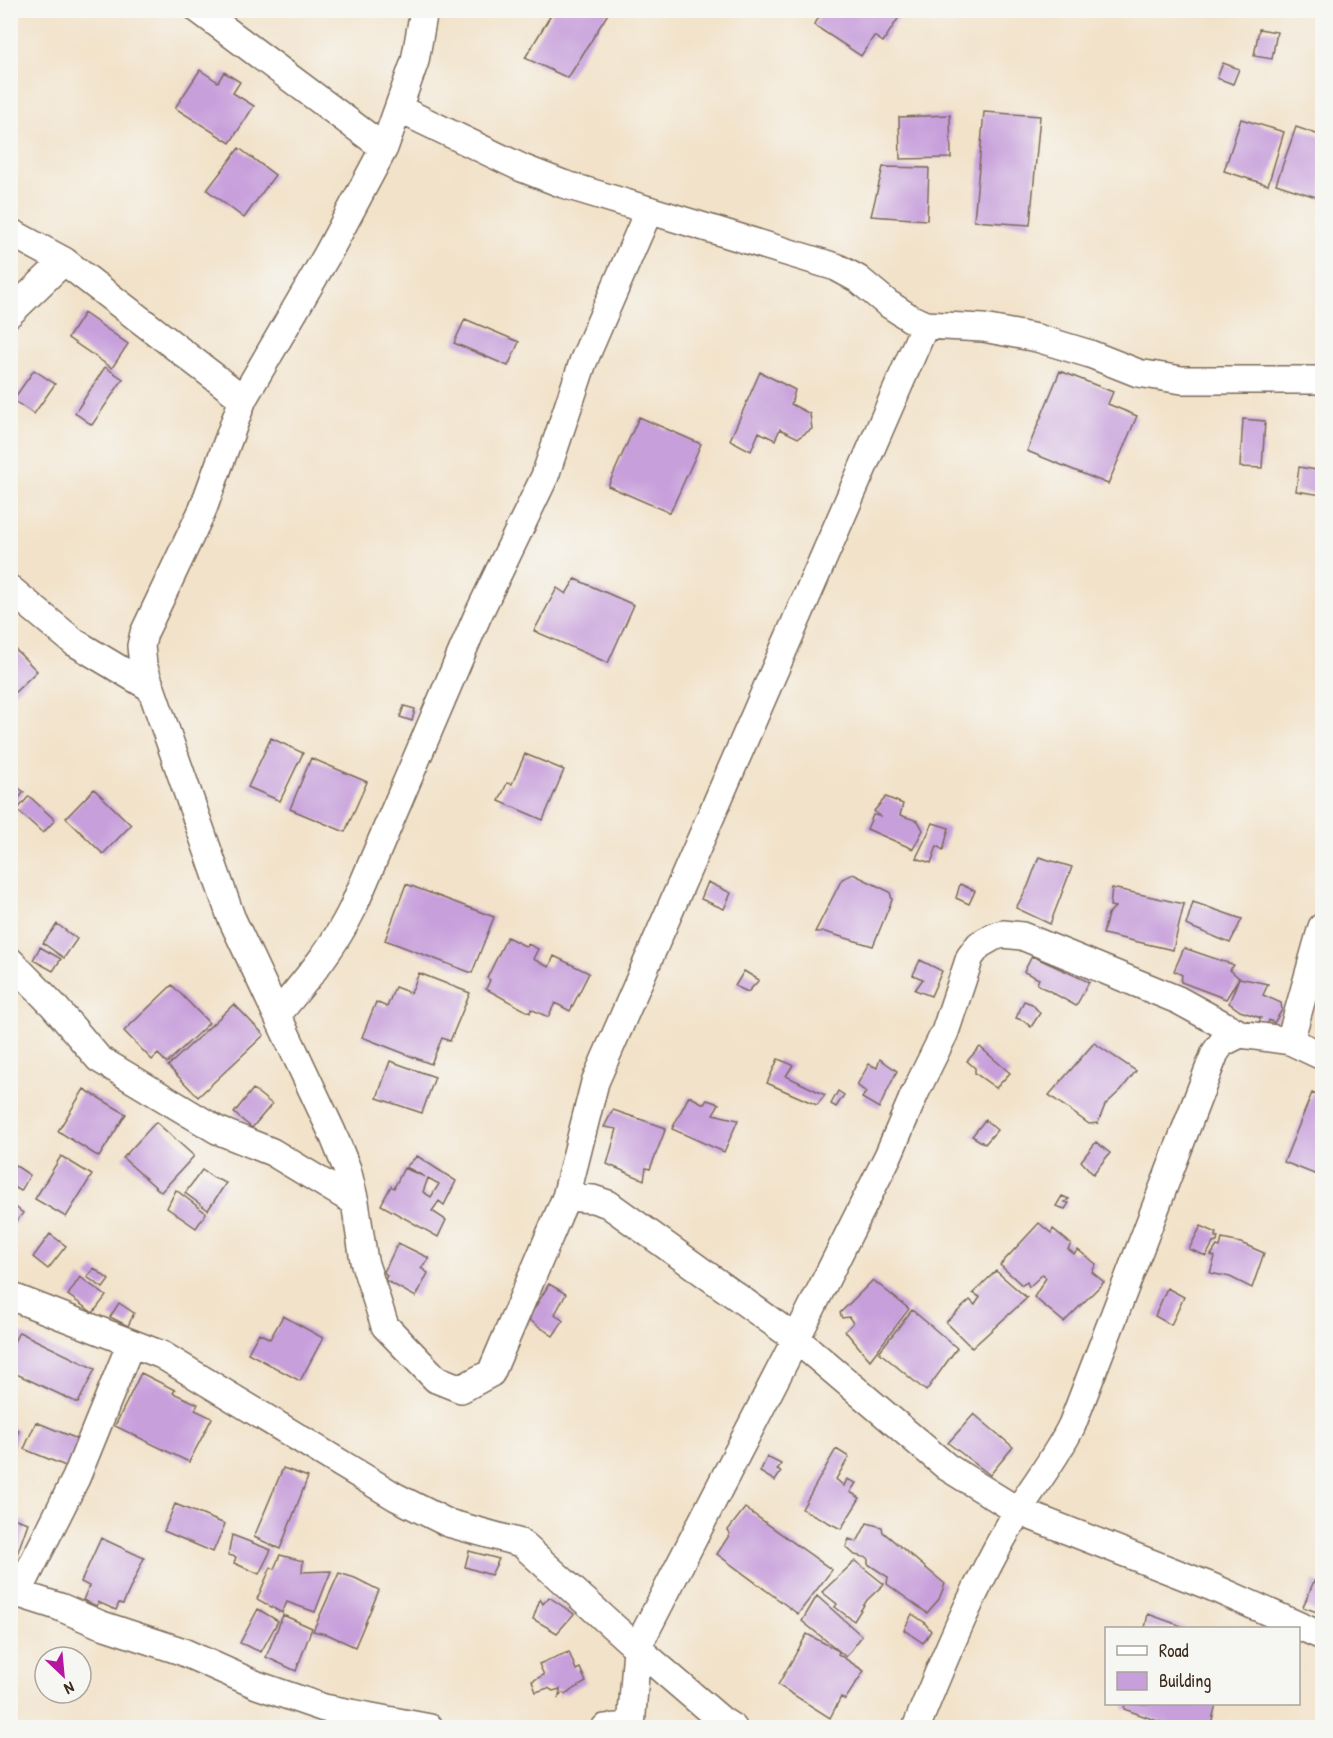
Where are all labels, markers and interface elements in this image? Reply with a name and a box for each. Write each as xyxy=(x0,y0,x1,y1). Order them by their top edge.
legend xyxy=(1105,1627,1300,1705)
text: Road xyxy=(1159,1638,1189,1663)
north arrow xyxy=(33,1645,93,1705)
text: Building xyxy=(1159,1668,1211,1693)
text: N xyxy=(60,1677,78,1700)

